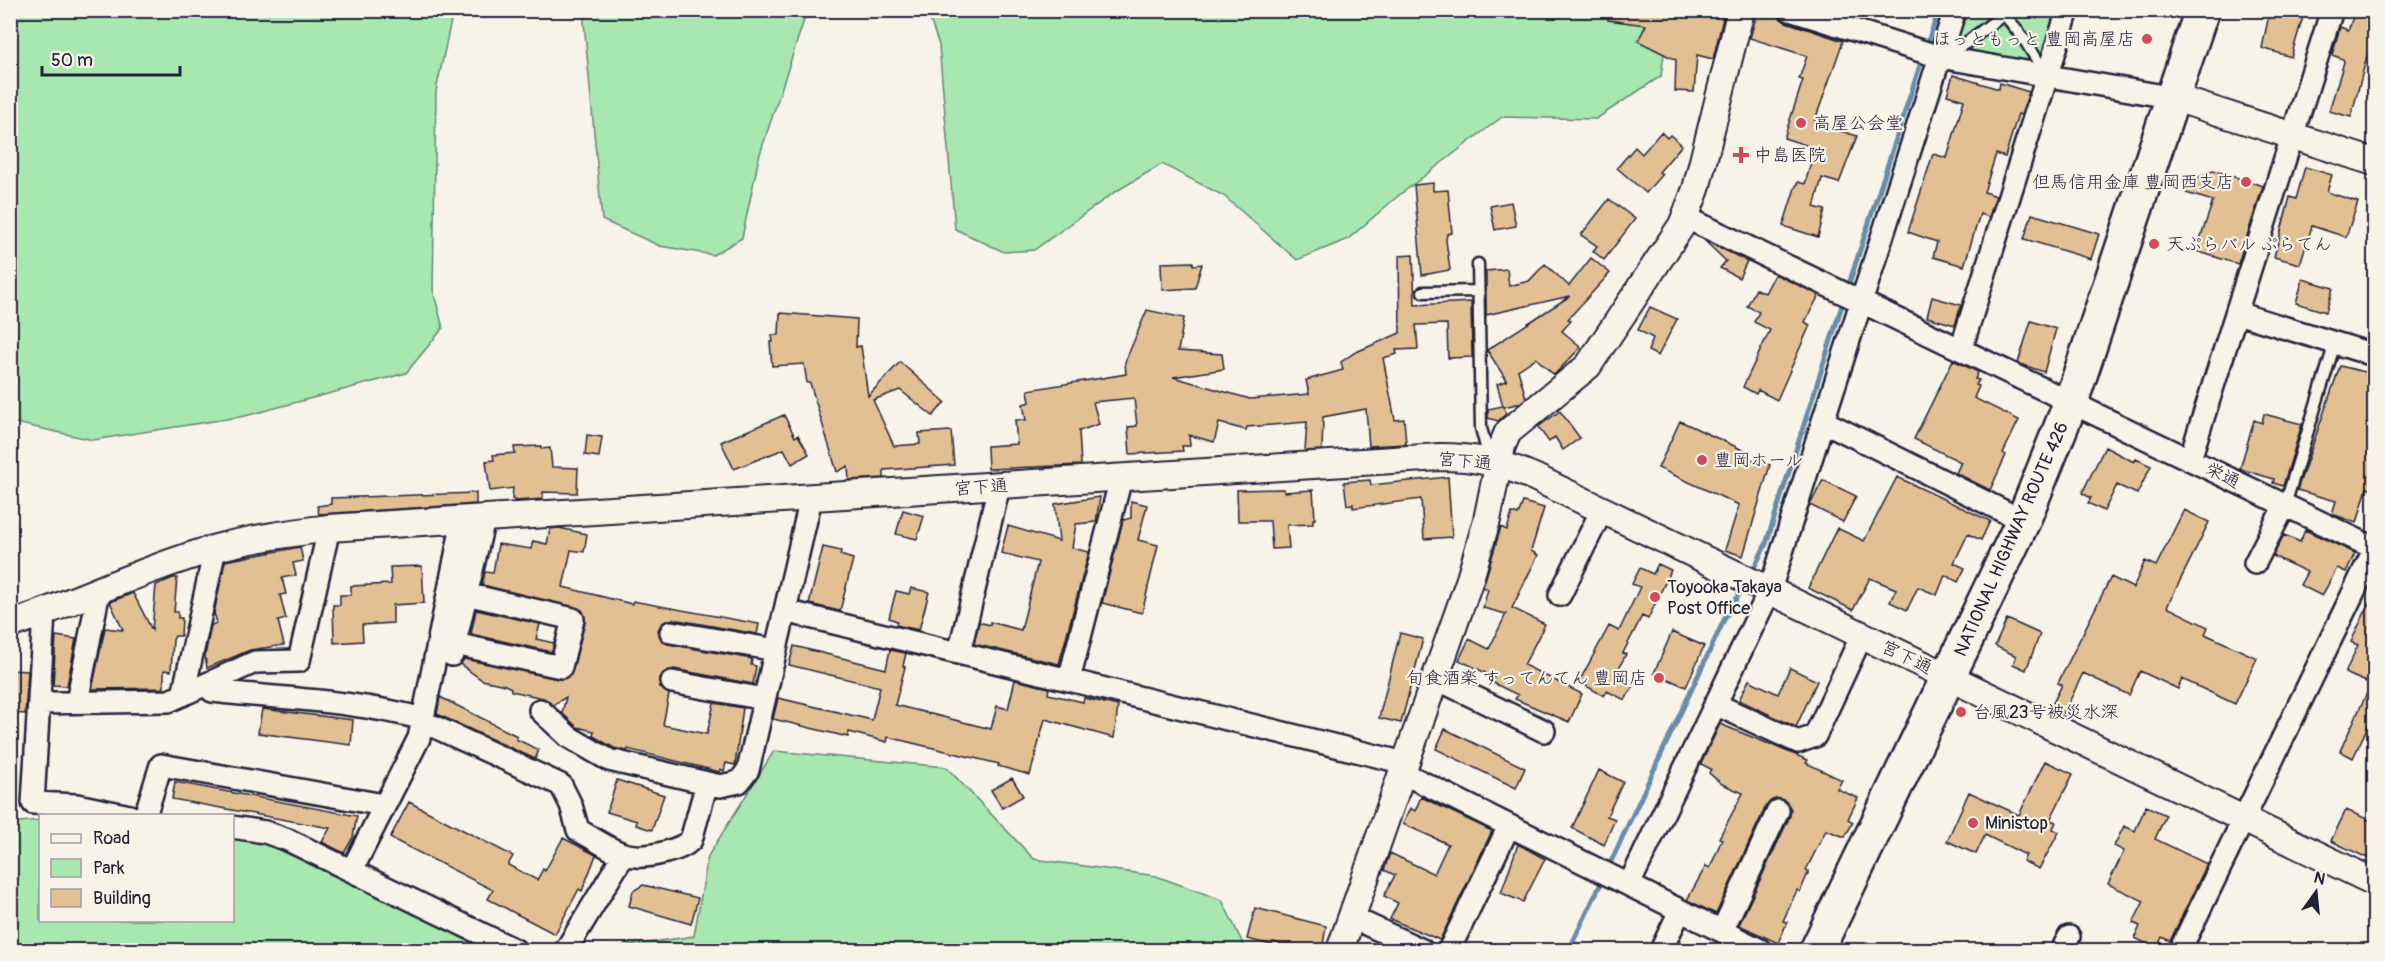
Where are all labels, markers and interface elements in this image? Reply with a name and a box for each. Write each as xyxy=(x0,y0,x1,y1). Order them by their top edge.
place label: ほっともっと 豊岡高屋店 xyxy=(1933,28,2135,51)
marker: ほっともっと 豊岡高屋店 xyxy=(2140,32,2154,46)
scale bar xyxy=(42,39,180,77)
text: 50 m xyxy=(51,49,93,72)
place label: 高屋公会堂 xyxy=(1813,112,1903,135)
marker: 高屋公会堂 xyxy=(1794,116,1808,130)
place label: 中島医院 xyxy=(1754,144,1826,167)
marker: 中島医院 xyxy=(1732,146,1750,164)
place label: 但馬信用金庫 豊岡西支店 xyxy=(2032,171,2234,194)
marker: 但馬信用金庫 豊岡西支店 xyxy=(2239,175,2253,189)
place label: 天ぷらバル ぷらてん xyxy=(2166,233,2332,256)
marker: 天ぷらバル ぷらてん xyxy=(2147,237,2161,251)
street label: NATIONAL HIGHWAY ROUTE 426 xyxy=(1949,418,2074,660)
street label: 宮下通 xyxy=(1437,448,1493,475)
place label: 豊岡ホール xyxy=(1714,449,1803,472)
marker: 豊岡ホール xyxy=(1695,453,1709,467)
street label: 栄通 xyxy=(2202,457,2244,494)
street label: 宮下通 xyxy=(953,474,1009,501)
place label: Toyooka Takaya Post Office xyxy=(1667,576,1782,620)
marker: Toyooka Takaya Post Office xyxy=(1648,590,1662,604)
street label: 宮下通 xyxy=(1877,635,1936,680)
place label: 旬食酒楽 すってんてん 豊岡店 xyxy=(1406,667,1647,690)
marker: 旬食酒楽 すってんてん 豊岡店 xyxy=(1652,671,1666,685)
place label: 台風23号被災水深 xyxy=(1973,701,2119,724)
marker: 台風23号被災水深 xyxy=(1954,705,1968,719)
place label: Ministop xyxy=(1985,812,2048,835)
legend xyxy=(39,814,234,922)
marker: Ministop xyxy=(1966,816,1980,830)
text: Road xyxy=(93,827,130,850)
text: Park xyxy=(93,857,125,880)
north arrow xyxy=(2286,862,2346,922)
text: N xyxy=(2312,867,2328,890)
text: Building xyxy=(93,887,151,910)

